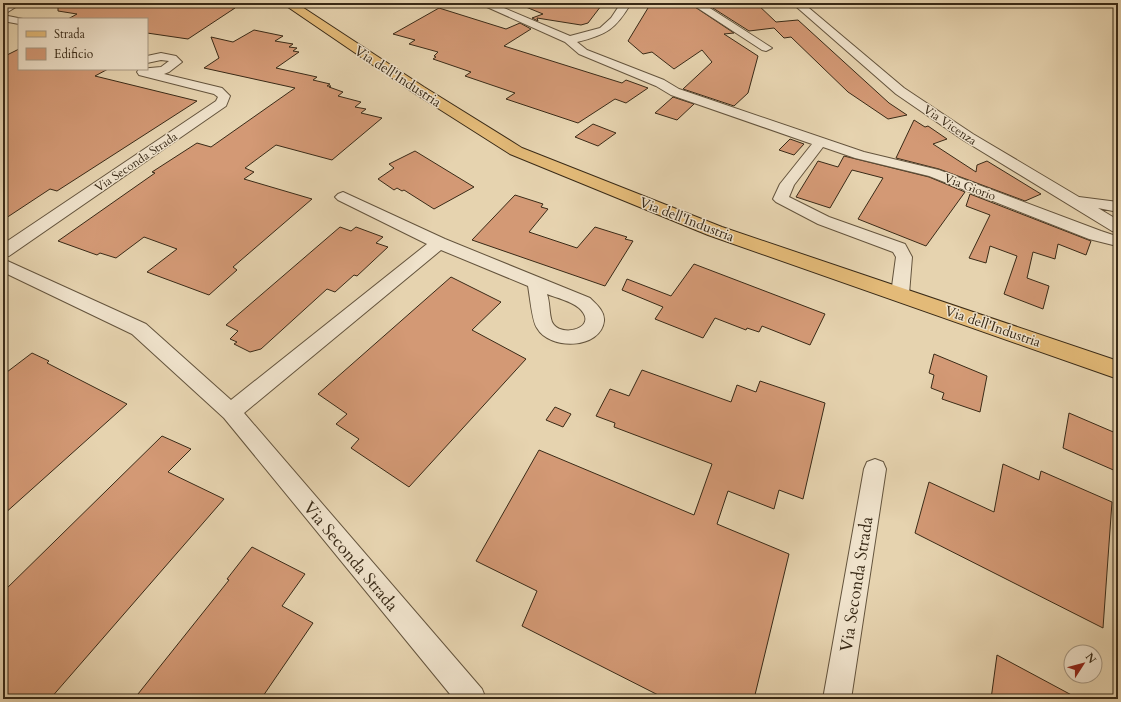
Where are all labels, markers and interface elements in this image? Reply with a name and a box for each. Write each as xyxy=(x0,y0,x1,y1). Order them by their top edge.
legend xyxy=(18,18,148,70)
text: Strada xyxy=(54,26,86,42)
street label: Via dell'Industria xyxy=(351,41,445,112)
text: Edificio xyxy=(54,46,94,62)
street label: Via Vicenza xyxy=(920,101,980,149)
street label: Via Seconda Strada xyxy=(91,128,181,196)
street label: Via Giorio xyxy=(942,170,999,204)
street label: Via dell'Industria xyxy=(637,193,737,246)
street label: Via dell'Industria xyxy=(942,301,1043,352)
street label: Via Seconda Strada xyxy=(298,497,404,617)
street label: Via Seconda Strada xyxy=(834,514,879,653)
north arrow xyxy=(1063,644,1103,684)
text: N xyxy=(1082,650,1100,667)

